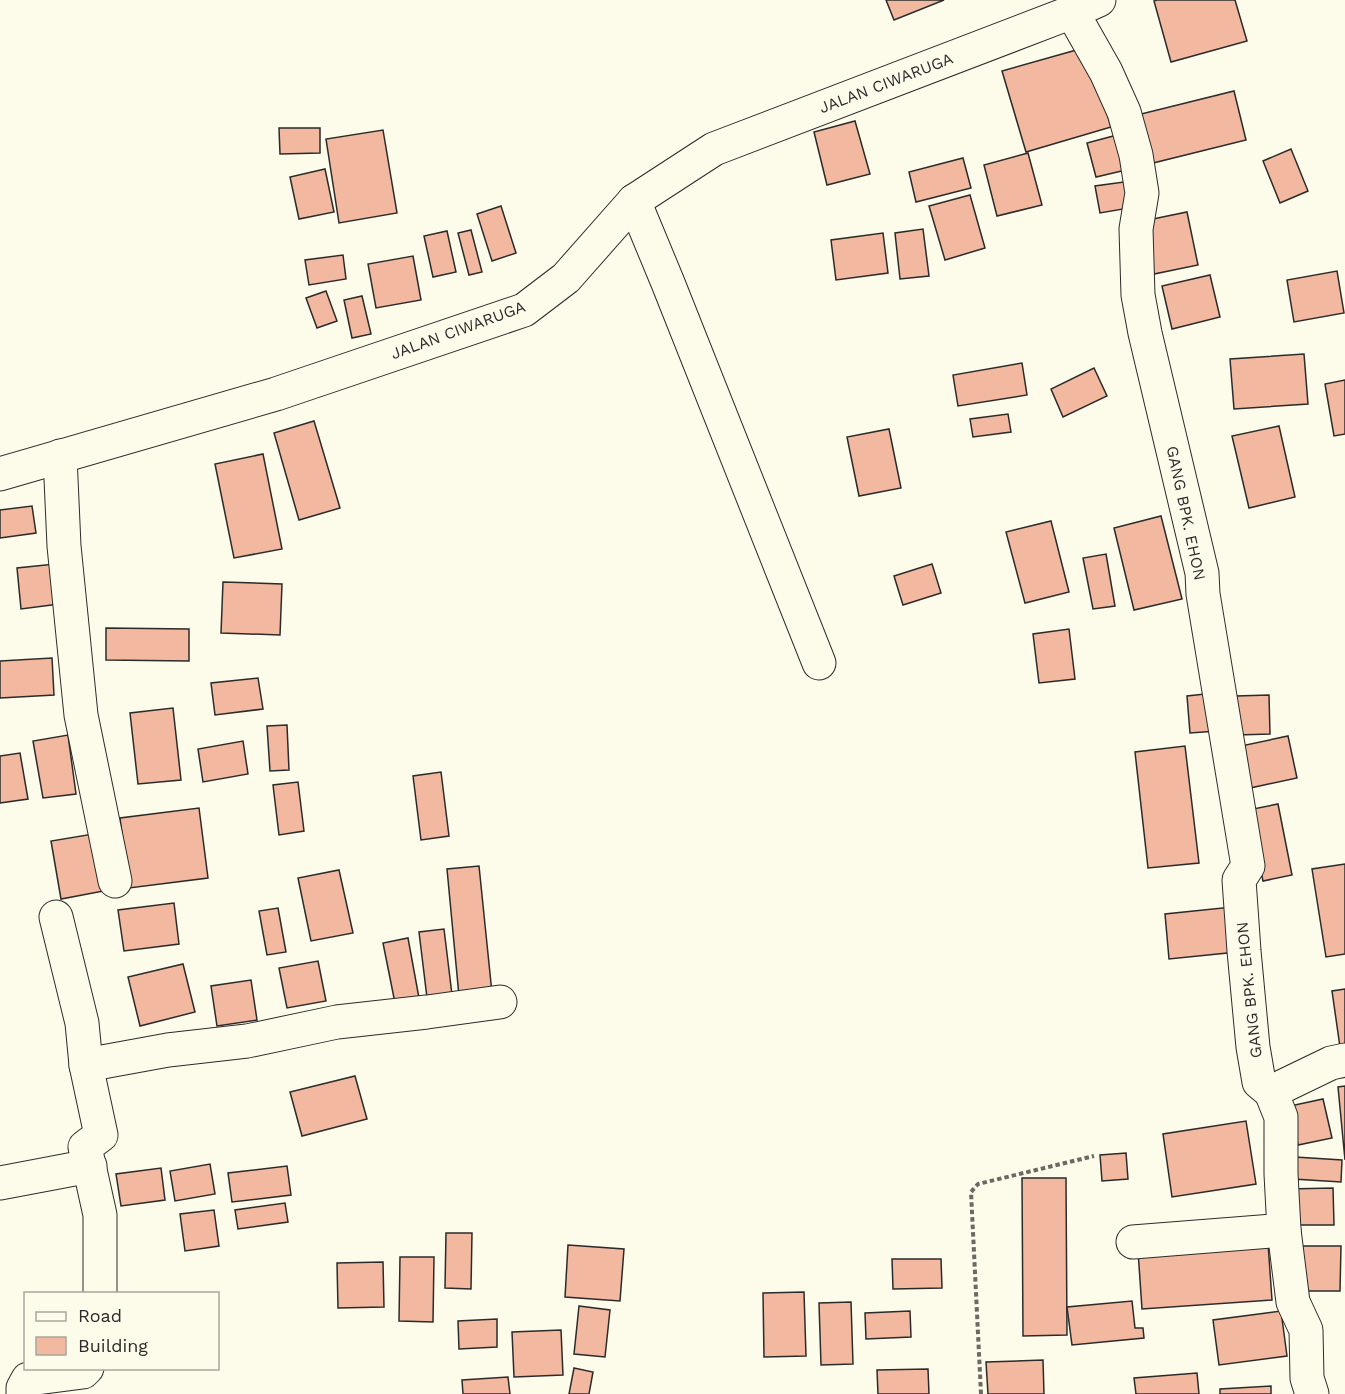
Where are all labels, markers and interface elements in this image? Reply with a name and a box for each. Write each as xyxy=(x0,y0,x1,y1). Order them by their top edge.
street label: JALAN CIWARUGA xyxy=(816,49,956,117)
street label: JALAN CIWARUGA xyxy=(388,297,528,363)
street label: GANG BPK. EHON xyxy=(1162,444,1210,582)
street label: GANG BPK. EHON xyxy=(1232,921,1266,1059)
legend xyxy=(24,1292,219,1370)
text: Road xyxy=(78,1305,122,1326)
text: Building xyxy=(78,1335,148,1356)

